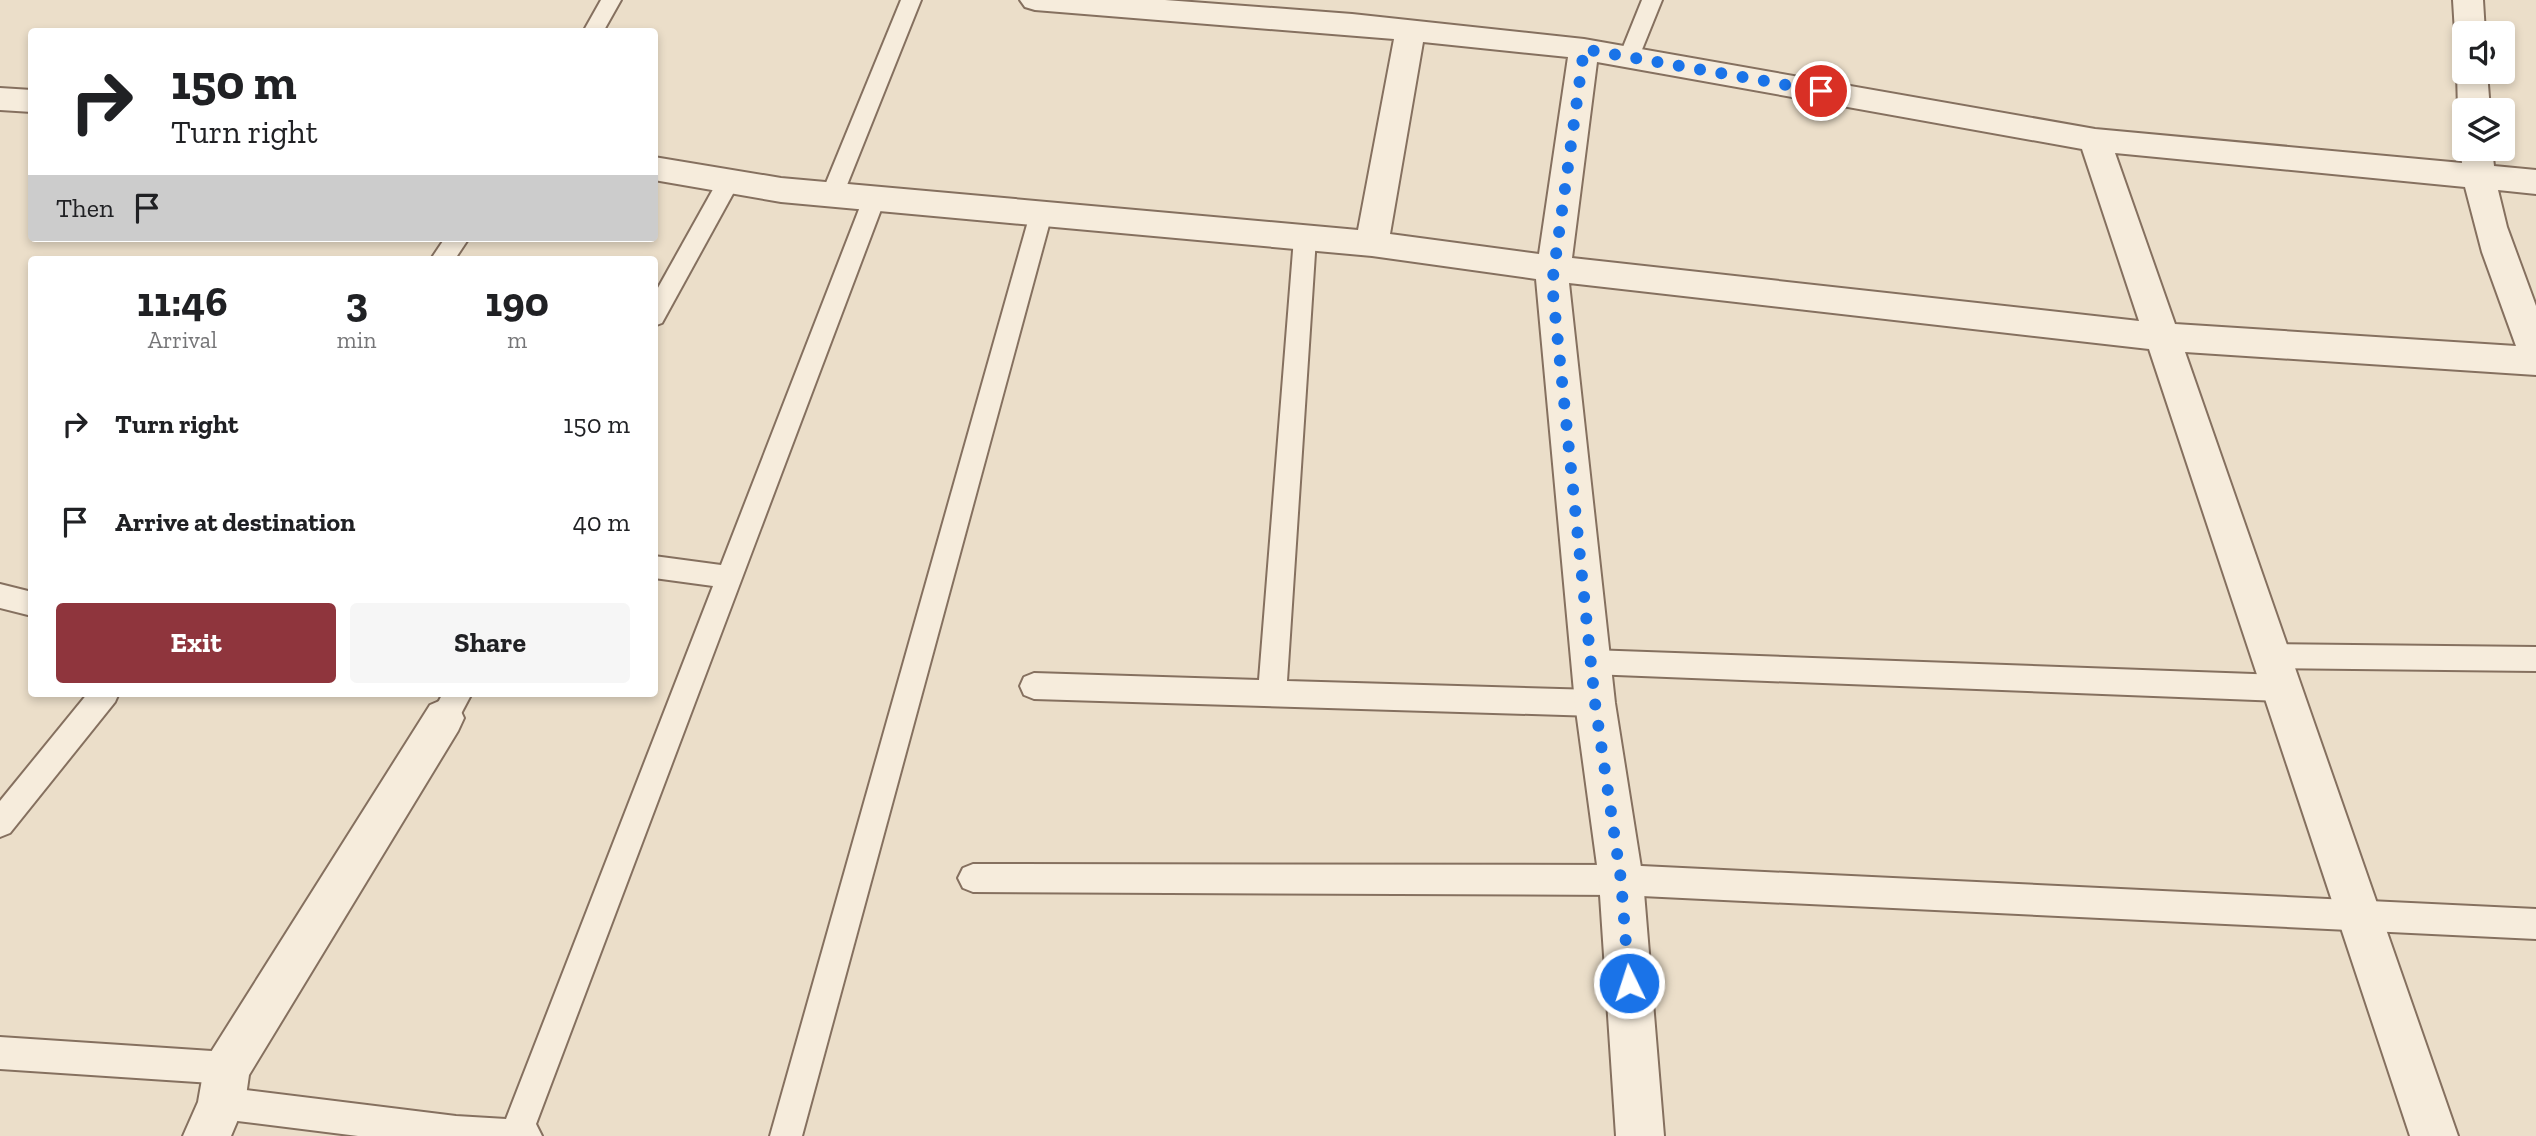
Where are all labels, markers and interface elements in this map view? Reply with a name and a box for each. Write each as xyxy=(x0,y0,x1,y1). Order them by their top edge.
map controls xyxy=(2452,21,2515,161)
button: sound xyxy=(2452,21,2515,84)
text: 150 m xyxy=(171,53,297,112)
icon: right xyxy=(56,56,147,147)
pin xyxy=(1791,61,1851,121)
icon: arrive xyxy=(1802,72,1840,110)
button: layers xyxy=(2452,98,2515,161)
text: Turn right xyxy=(171,113,318,151)
icon: arrive xyxy=(128,189,166,227)
text: Then xyxy=(56,192,114,224)
text: 11:46 xyxy=(137,276,228,327)
text: 3 xyxy=(345,276,368,327)
text: 190 xyxy=(485,276,549,327)
text: Arrival xyxy=(148,326,217,354)
text: min xyxy=(337,326,376,354)
text: m xyxy=(507,326,527,354)
icon: right xyxy=(56,405,94,443)
text: Turn right xyxy=(115,408,238,440)
text: 150 m xyxy=(563,408,630,440)
icon: arrive xyxy=(56,503,94,541)
text: Arrive at destination xyxy=(115,506,355,538)
text: 40 m xyxy=(573,506,630,538)
button: Exit xyxy=(56,603,336,683)
button: Share xyxy=(350,603,630,683)
position arrow xyxy=(1592,946,1666,1020)

